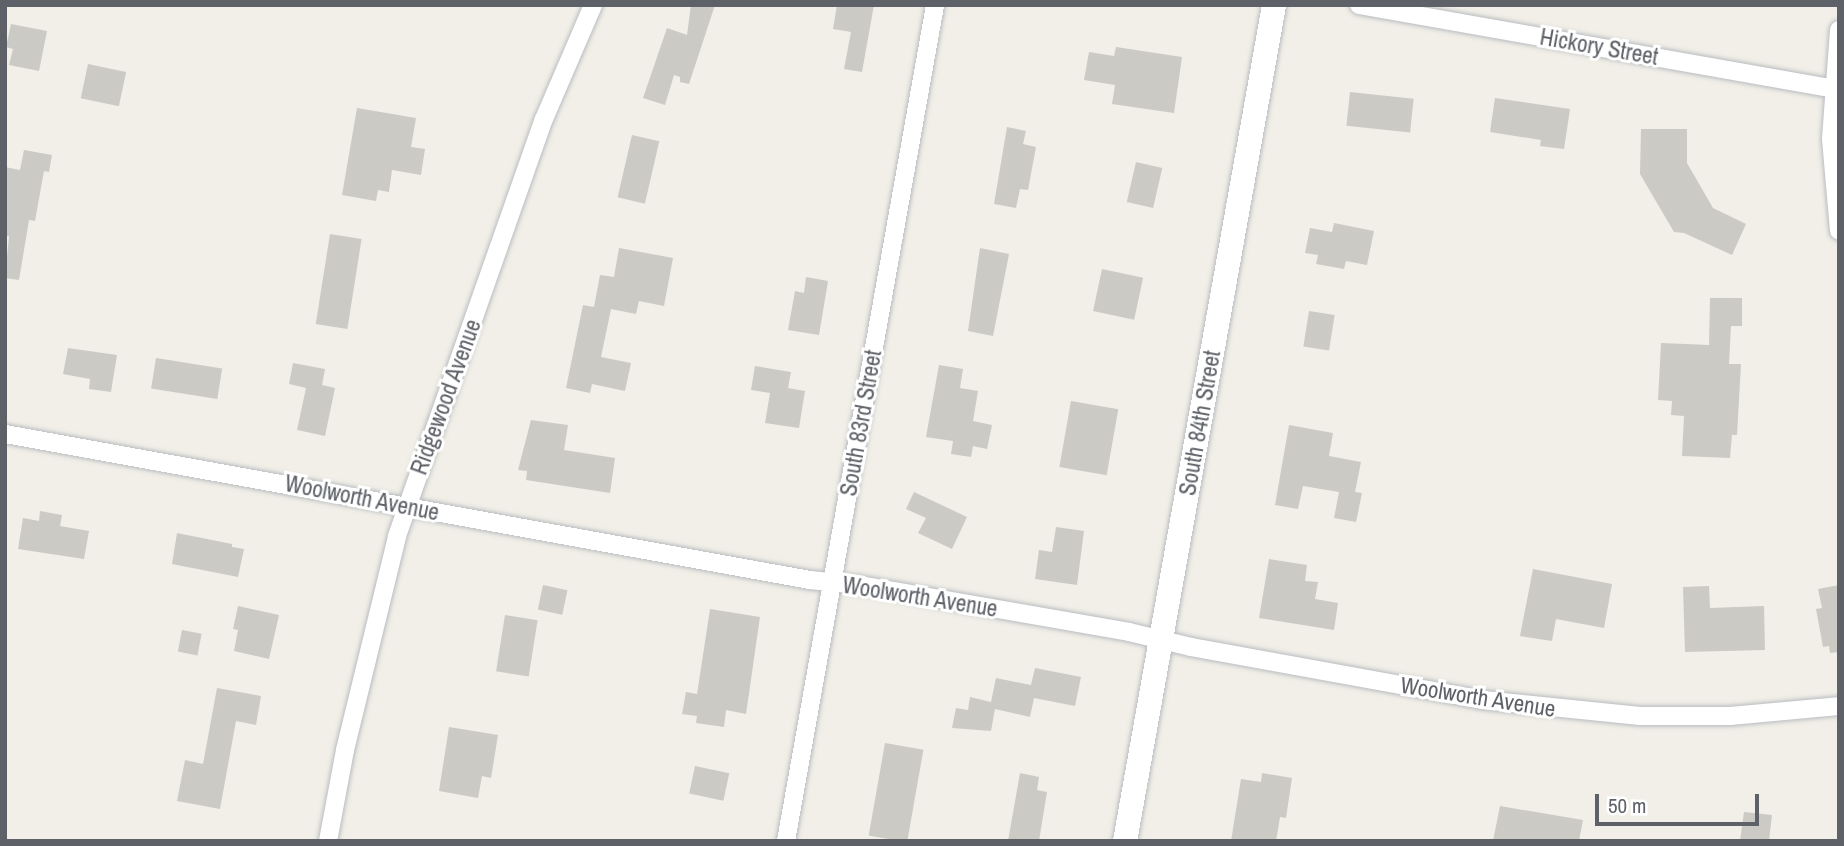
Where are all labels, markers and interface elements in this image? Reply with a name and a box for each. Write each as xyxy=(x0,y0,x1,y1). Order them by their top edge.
street label: Hickory Street xyxy=(1538,23,1660,71)
street label: Ridgewood Avenue xyxy=(405,315,487,479)
street label: South 83rd Street xyxy=(835,348,887,498)
street label: South 84th Street xyxy=(1174,348,1226,498)
street label: Woolworth Avenue xyxy=(282,469,442,527)
street label: Woolworth Avenue xyxy=(840,571,1000,623)
street label: Woolworth Avenue xyxy=(1398,671,1558,723)
scale bar xyxy=(1599,780,1764,824)
text: 50 m xyxy=(1608,791,1646,820)

